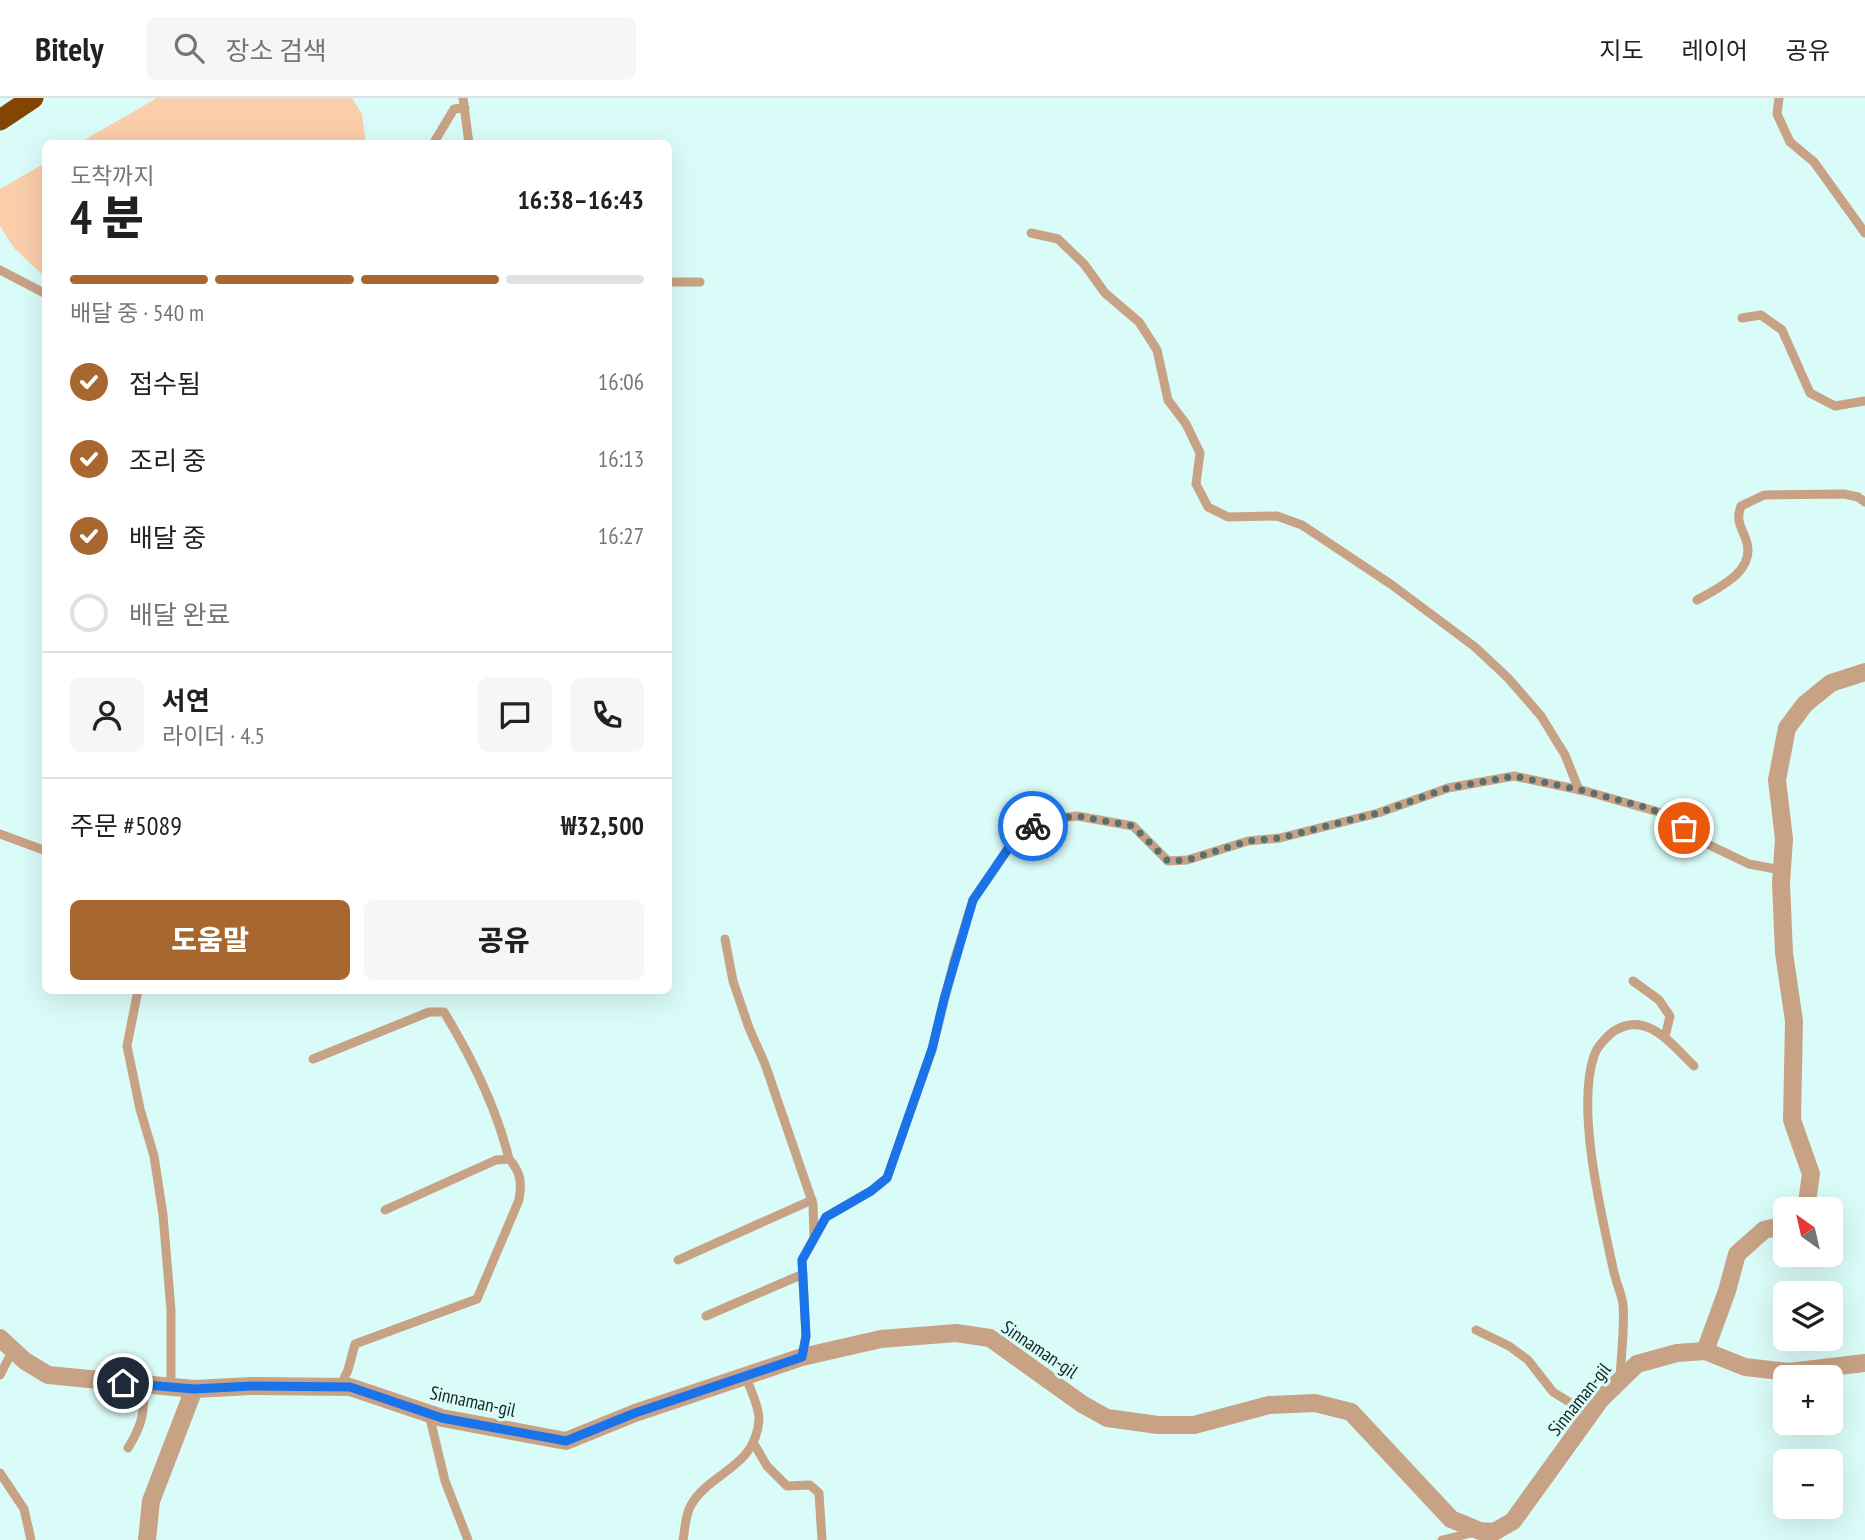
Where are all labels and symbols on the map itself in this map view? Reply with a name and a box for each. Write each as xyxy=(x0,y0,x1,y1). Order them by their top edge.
courier xyxy=(998,791,1068,861)
pin xyxy=(1654,798,1714,858)
north arrow xyxy=(1773,1197,1843,1267)
street label: Sinnaman-gil xyxy=(997,1315,1083,1384)
pin xyxy=(93,1353,153,1413)
street label: Sinnaman-gil xyxy=(1542,1357,1616,1440)
street label: Sinnaman-gil xyxy=(428,1380,519,1422)

